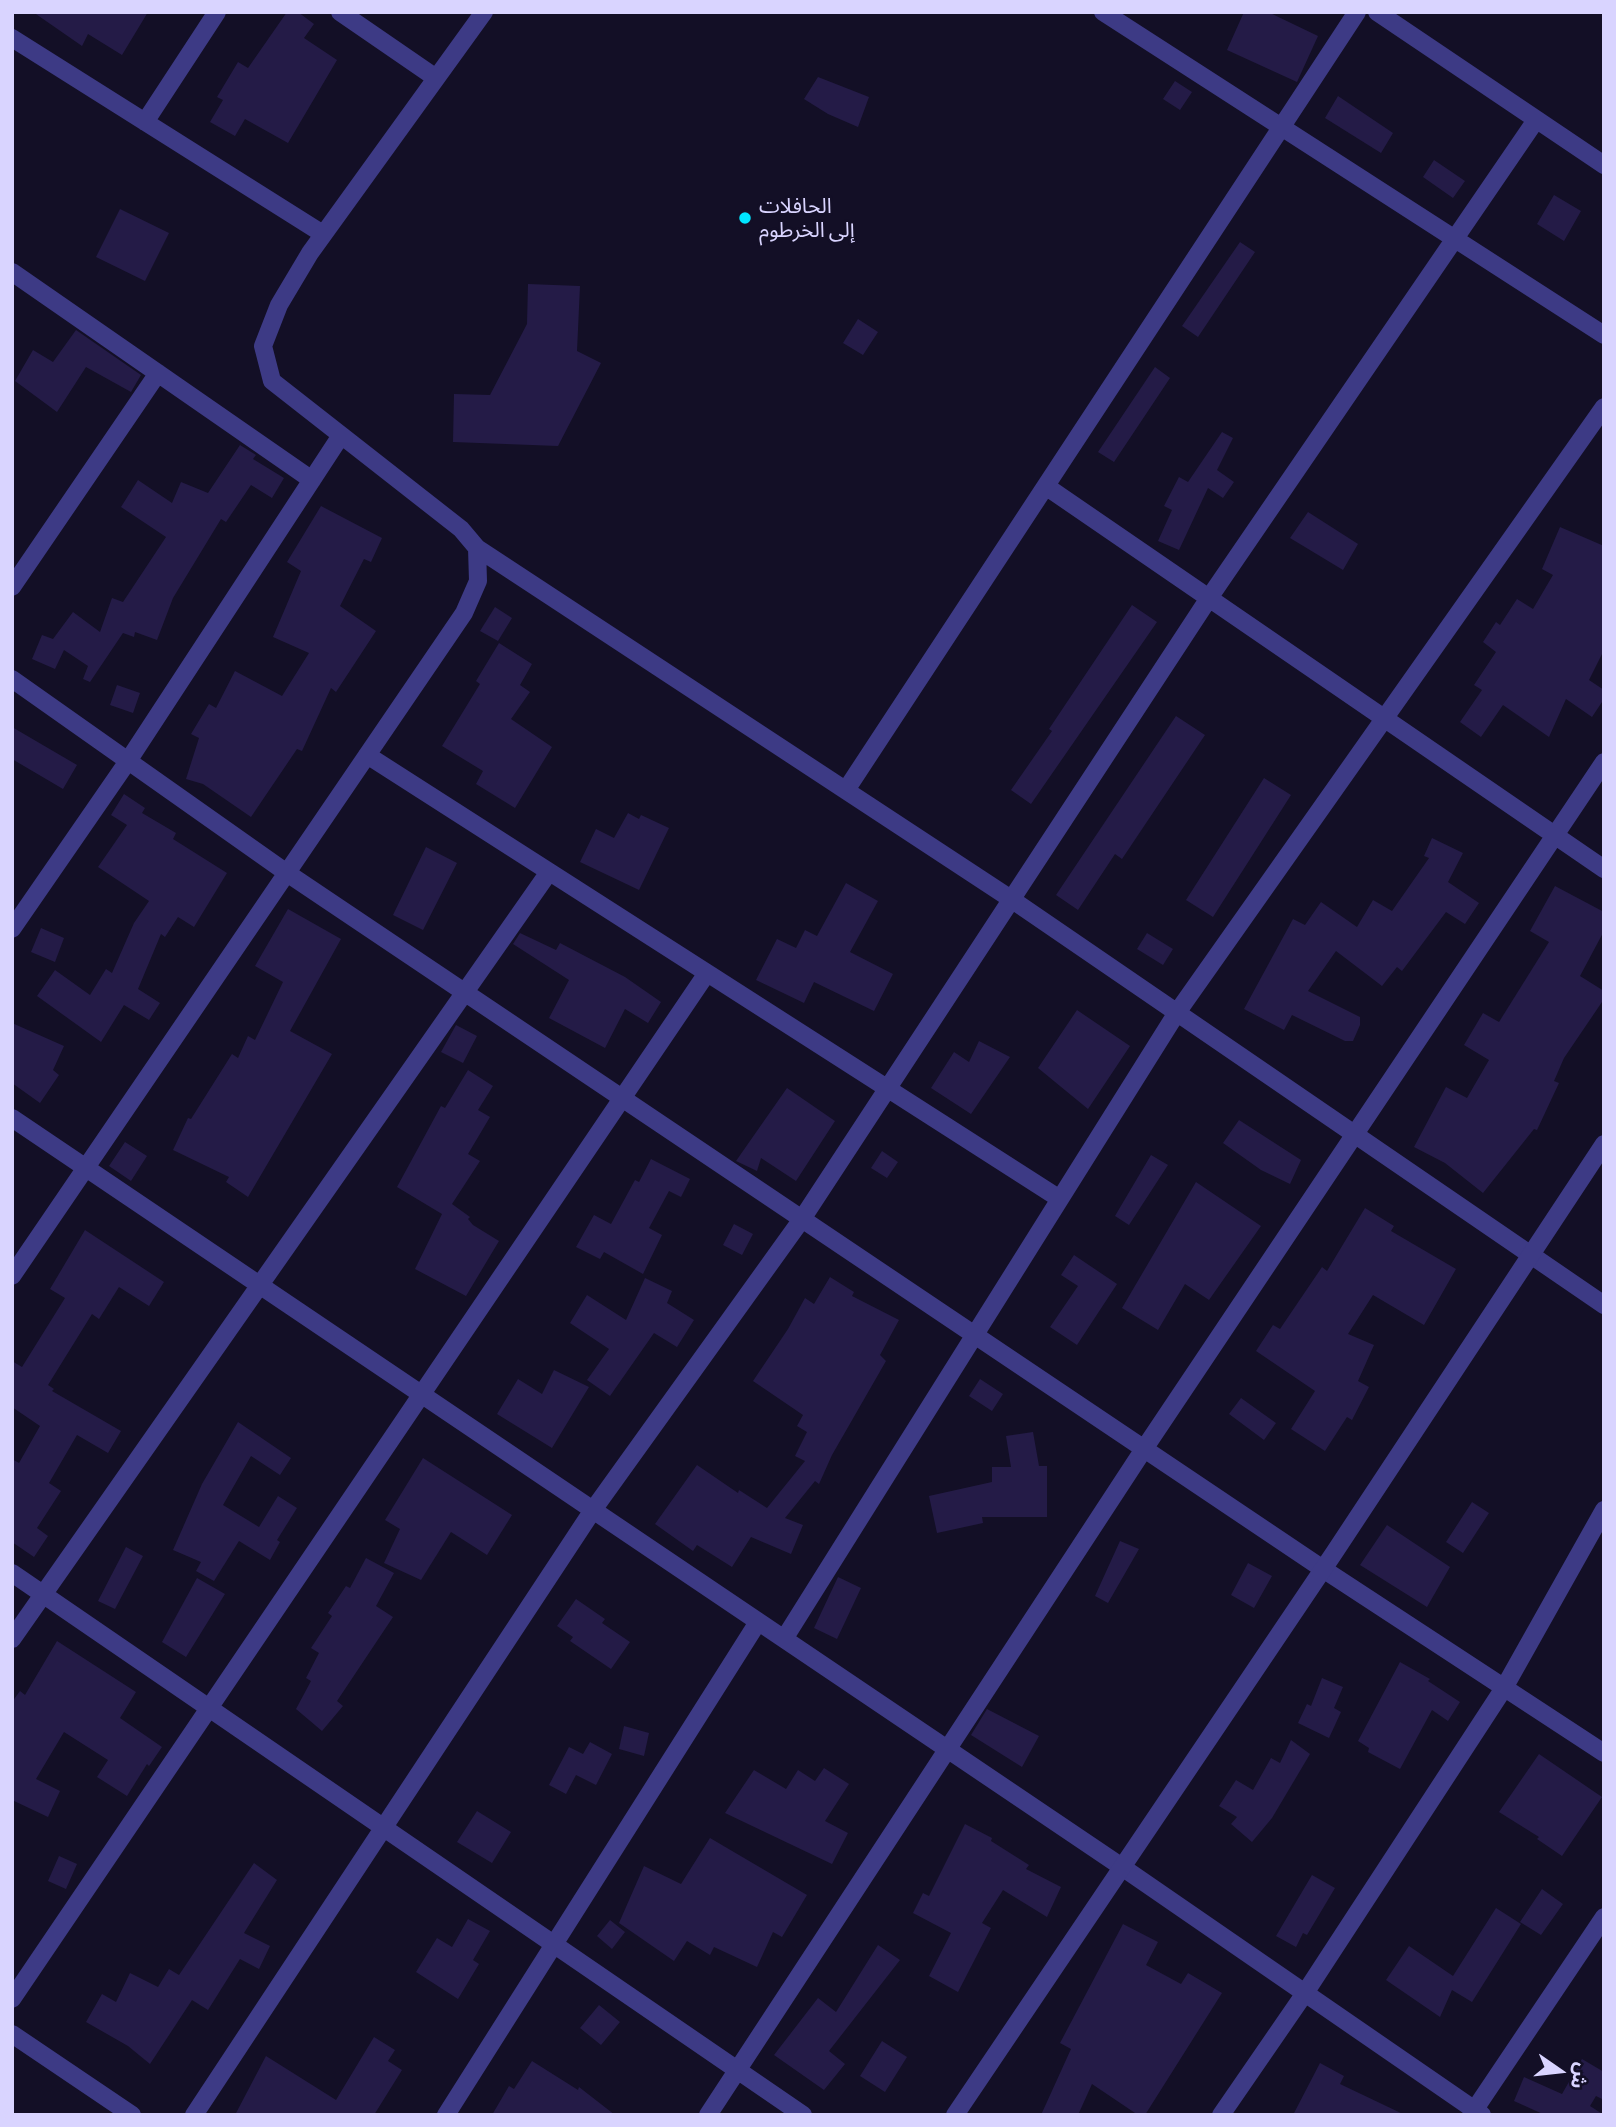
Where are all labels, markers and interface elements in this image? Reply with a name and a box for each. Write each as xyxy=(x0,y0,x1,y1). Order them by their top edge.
place label: الحافلات إلى الخرطوم xyxy=(759,193,855,243)
marker: الحافلات إلى الخرطوم xyxy=(737,210,753,226)
north arrow xyxy=(1525,2036,1595,2106)
text: ش xyxy=(1567,2061,1595,2092)

